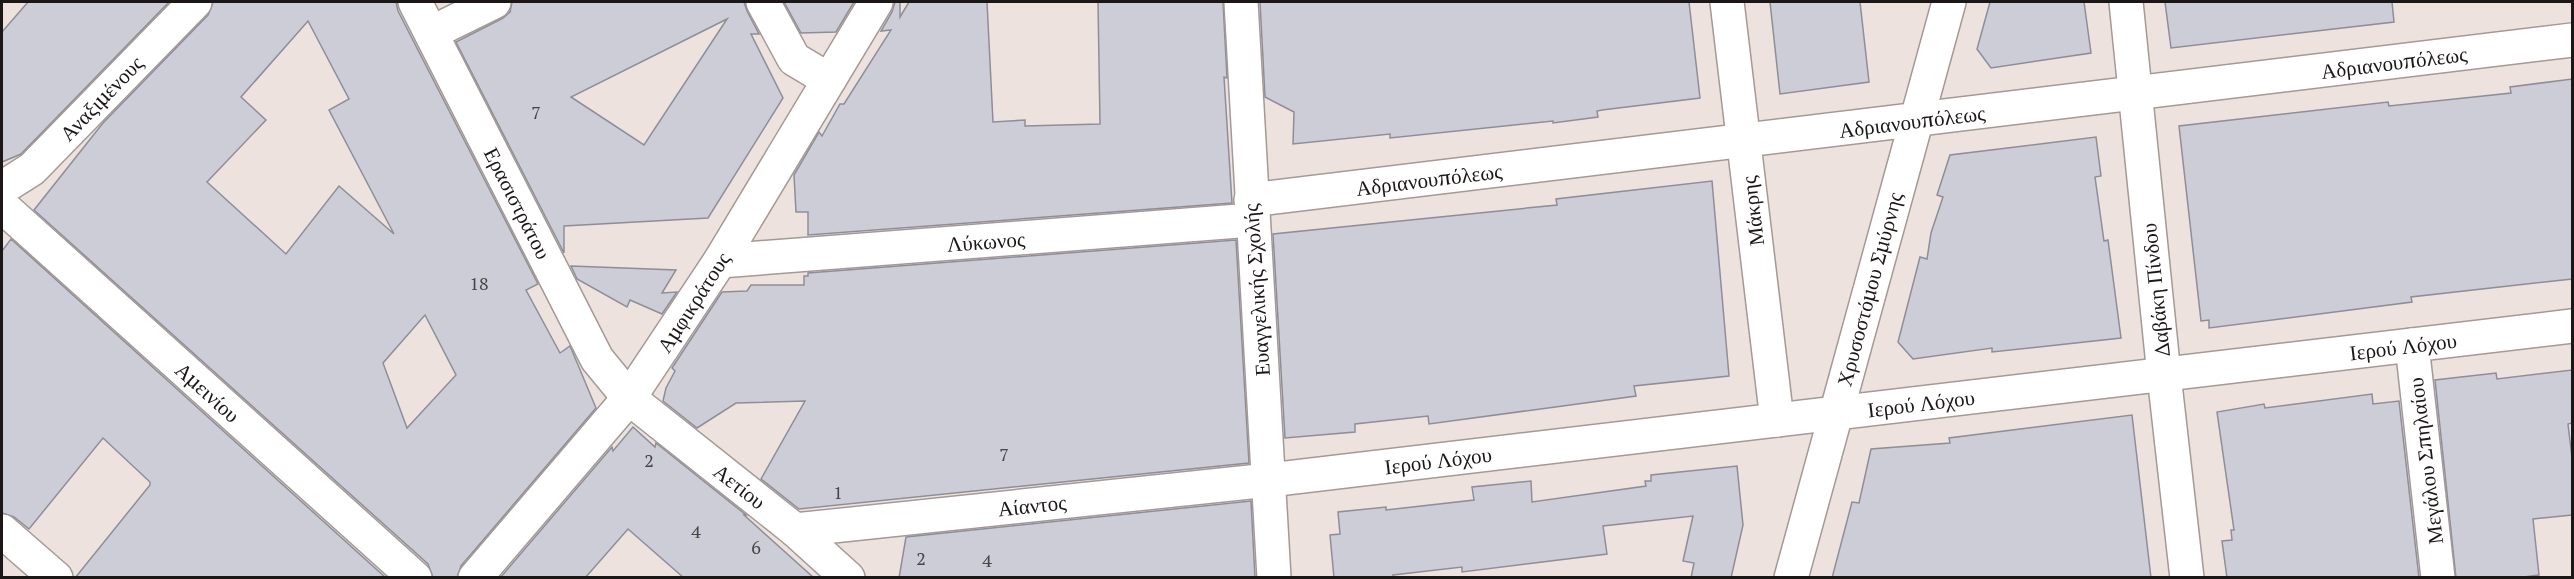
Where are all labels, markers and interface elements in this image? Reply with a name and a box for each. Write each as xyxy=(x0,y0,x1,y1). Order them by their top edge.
street label: Αδριανουπόλεως xyxy=(2319,39,2469,85)
street label: Αναξιμένους xyxy=(53,49,149,147)
street label: Αδριανουπόλεως xyxy=(1837,98,1987,144)
house number: 7 xyxy=(531,100,541,124)
street label: Ερασιστράτου xyxy=(478,142,558,264)
street label: Αδριανουπόλεως xyxy=(1354,156,1504,202)
street label: Μάκρης xyxy=(1734,174,1770,247)
street label: Χρυσοστόμου Σμύρνης xyxy=(1830,188,1909,389)
street label: Ευαγγελικής Σχολής xyxy=(1236,202,1276,377)
street label: Δαβάκη Πίνδου xyxy=(2134,222,2176,358)
street label: Λύκωνος xyxy=(946,224,1027,258)
street label: Αμφικράτους xyxy=(650,246,736,358)
house number: 18 xyxy=(469,271,489,295)
street label: Ιερού Λόχου xyxy=(2348,326,2458,366)
street label: Αμεινίου xyxy=(170,356,246,428)
street label: Μεγάλου Σπηλαίου xyxy=(2401,376,2449,546)
street label: Ιερού Λόχου xyxy=(1866,383,1976,423)
street label: Ιερού Λόχου xyxy=(1383,440,1493,480)
house number: 7 xyxy=(999,442,1009,466)
house number: 2 xyxy=(644,448,654,472)
street label: Αετίου xyxy=(708,457,772,515)
house number: 1 xyxy=(833,480,843,504)
street label: Αίαντος xyxy=(996,487,1068,523)
house number: 4 xyxy=(691,519,701,543)
house number: 6 xyxy=(751,535,761,559)
house number: 2 xyxy=(916,546,926,570)
house number: 4 xyxy=(982,548,992,572)

